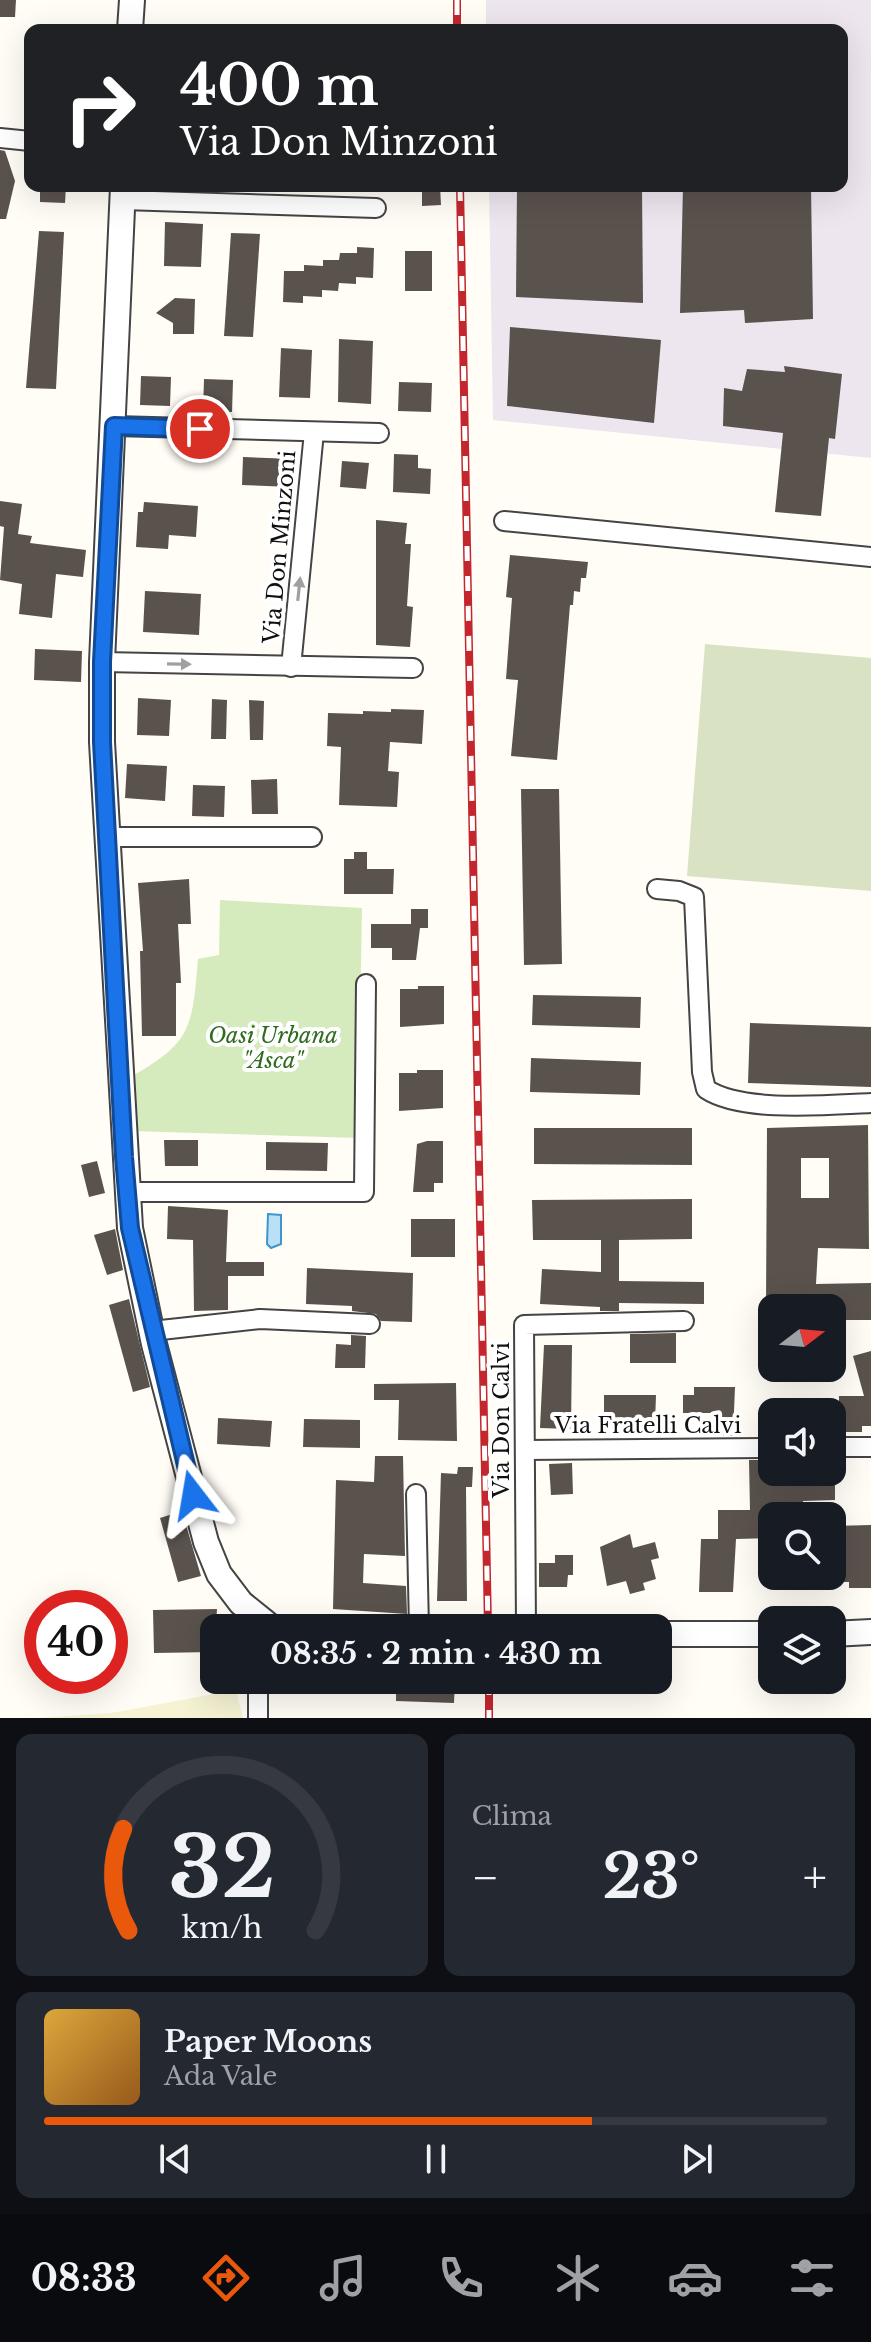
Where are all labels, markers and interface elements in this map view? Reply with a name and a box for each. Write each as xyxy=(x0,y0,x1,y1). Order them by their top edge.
text: 400 m xyxy=(180,51,379,120)
icon: right xyxy=(48,56,152,160)
text: Via Don Minzoni xyxy=(180,120,498,165)
pin xyxy=(166,395,234,463)
icon: arrive xyxy=(178,407,222,451)
street label: Via Don Minzoni xyxy=(258,449,301,646)
one-way arrow xyxy=(293,576,306,601)
one-way arrow xyxy=(167,658,192,670)
park label: Oasi Urbana "Asca" xyxy=(208,1022,338,1074)
north arrow xyxy=(758,1294,846,1382)
map controls xyxy=(758,1294,846,1694)
street label: Via Don Calvi xyxy=(488,1342,515,1499)
button: sound xyxy=(758,1398,846,1486)
street label: Via Fratelli Calvi xyxy=(554,1412,742,1439)
position arrow xyxy=(151,1453,235,1537)
button: search xyxy=(758,1502,846,1590)
speed limit sign: 40 xyxy=(24,1590,128,1694)
button: layers xyxy=(758,1606,846,1694)
text: 08:35 · 2 min · 430 m xyxy=(270,1635,602,1672)
text: Clima xyxy=(472,1800,552,1832)
text: 32 xyxy=(168,1816,275,1919)
text: 23° xyxy=(602,1840,700,1914)
text: − xyxy=(472,1850,499,1905)
text: + xyxy=(803,1850,827,1905)
text: km/h xyxy=(181,1910,262,1946)
text: Paper Moons xyxy=(164,2023,372,2060)
text: Ada Vale xyxy=(164,2060,277,2092)
icon: previous xyxy=(153,2137,197,2181)
icon: pause xyxy=(414,2137,458,2181)
icon: next xyxy=(675,2137,719,2181)
icon: directions xyxy=(198,2250,254,2306)
icon: music xyxy=(315,2250,371,2306)
icon: phone xyxy=(433,2250,489,2306)
icon: climate xyxy=(550,2250,606,2306)
icon: car xyxy=(667,2250,723,2306)
icon: filters xyxy=(784,2250,840,2306)
text: 08:33 xyxy=(31,2256,137,2301)

